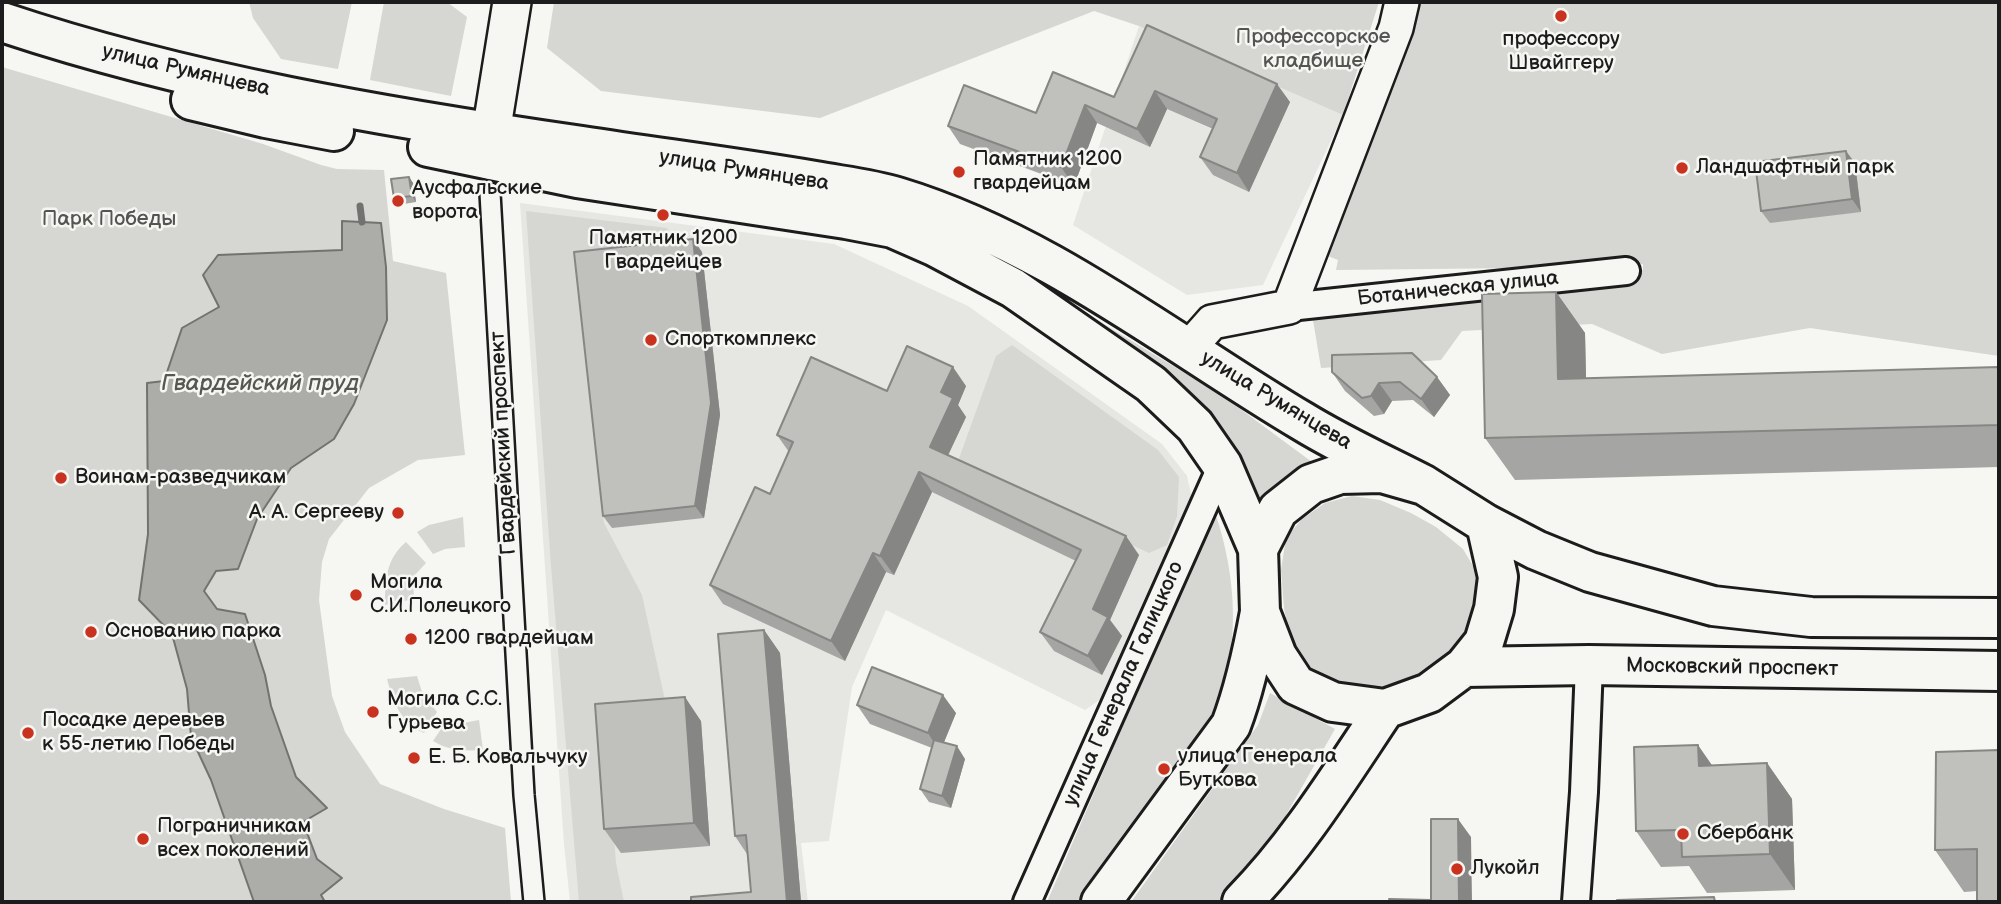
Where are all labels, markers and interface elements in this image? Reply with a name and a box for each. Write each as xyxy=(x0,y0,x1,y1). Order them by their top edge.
marker: профессору Швайггеру xyxy=(1553,8,1569,24)
park label: Профессорское кладбище xyxy=(1235,25,1391,75)
place label: профессору Швайггеру xyxy=(1502,27,1620,77)
street label: улица Румянцева xyxy=(100,39,272,103)
street label: улица Румянцева xyxy=(657,145,831,197)
place label: Памятник 1200 гвардейцам xyxy=(973,147,1122,197)
place label: Ландшафтный парк xyxy=(1696,155,1894,181)
marker: Ландшафтный парк xyxy=(1674,160,1690,176)
marker: Памятник 1200 гвардейцам xyxy=(951,164,967,180)
place label: Аусфальские ворота xyxy=(412,176,542,226)
marker: Аусфальские ворота xyxy=(390,193,406,209)
park label: Парк Победы xyxy=(42,207,176,233)
marker: Памятник 1200 Гвардейцев xyxy=(655,207,671,223)
place label: Памятник 1200 Гвардейцев xyxy=(588,226,738,276)
street label: Ботаническая улица xyxy=(1356,266,1560,312)
place label: Спорткомплекс xyxy=(665,327,816,353)
street label: Гвардейский проспект xyxy=(486,331,522,555)
marker: Спорткомплекс xyxy=(643,332,659,348)
street label: улица Румянцева xyxy=(1196,346,1356,456)
water label: Гвардейский пруд xyxy=(161,370,359,398)
place label: Воинам-разведчикам xyxy=(75,465,286,491)
marker: Воинам-разведчикам xyxy=(53,470,69,486)
place label: А. А. Сергееву xyxy=(249,500,384,526)
marker: А. А. Сергееву xyxy=(390,505,406,521)
street label: улица Генерала Галицкого xyxy=(1059,558,1189,810)
place label: Могила С.И.Полецкого xyxy=(370,570,511,620)
marker: Могила С.И.Полецкого xyxy=(348,587,364,603)
place label: Основанию парка xyxy=(105,619,281,645)
marker: Основанию парка xyxy=(83,624,99,640)
place label: 1200 гвардейцам xyxy=(425,626,594,652)
marker: 1200 гвардейцам xyxy=(403,631,419,647)
street label: Московский проспект xyxy=(1626,654,1838,682)
place label: Могила С.С. Гурьева xyxy=(387,687,502,737)
marker: Могила С.С. Гурьева xyxy=(365,704,381,720)
place label: Посадке деревьев к 55-летию Победы xyxy=(42,708,235,758)
marker: Посадке деревьев к 55-летию Победы xyxy=(20,725,36,741)
place label: улица Генерала Буткова xyxy=(1178,744,1337,794)
place label: Е. Б. Ковальчуку xyxy=(428,745,587,771)
marker: Е. Б. Ковальчуку xyxy=(406,750,422,766)
marker: улица Генерала Буткова xyxy=(1156,761,1172,777)
place label: Пограничникам всех поколений xyxy=(157,814,311,864)
place label: Сбербанк xyxy=(1697,821,1793,847)
marker: Сбербанк xyxy=(1675,826,1691,842)
marker: Пограничникам всех поколений xyxy=(135,831,151,847)
place label: Лукойл xyxy=(1471,856,1540,882)
marker: Лукойл xyxy=(1449,861,1465,877)

